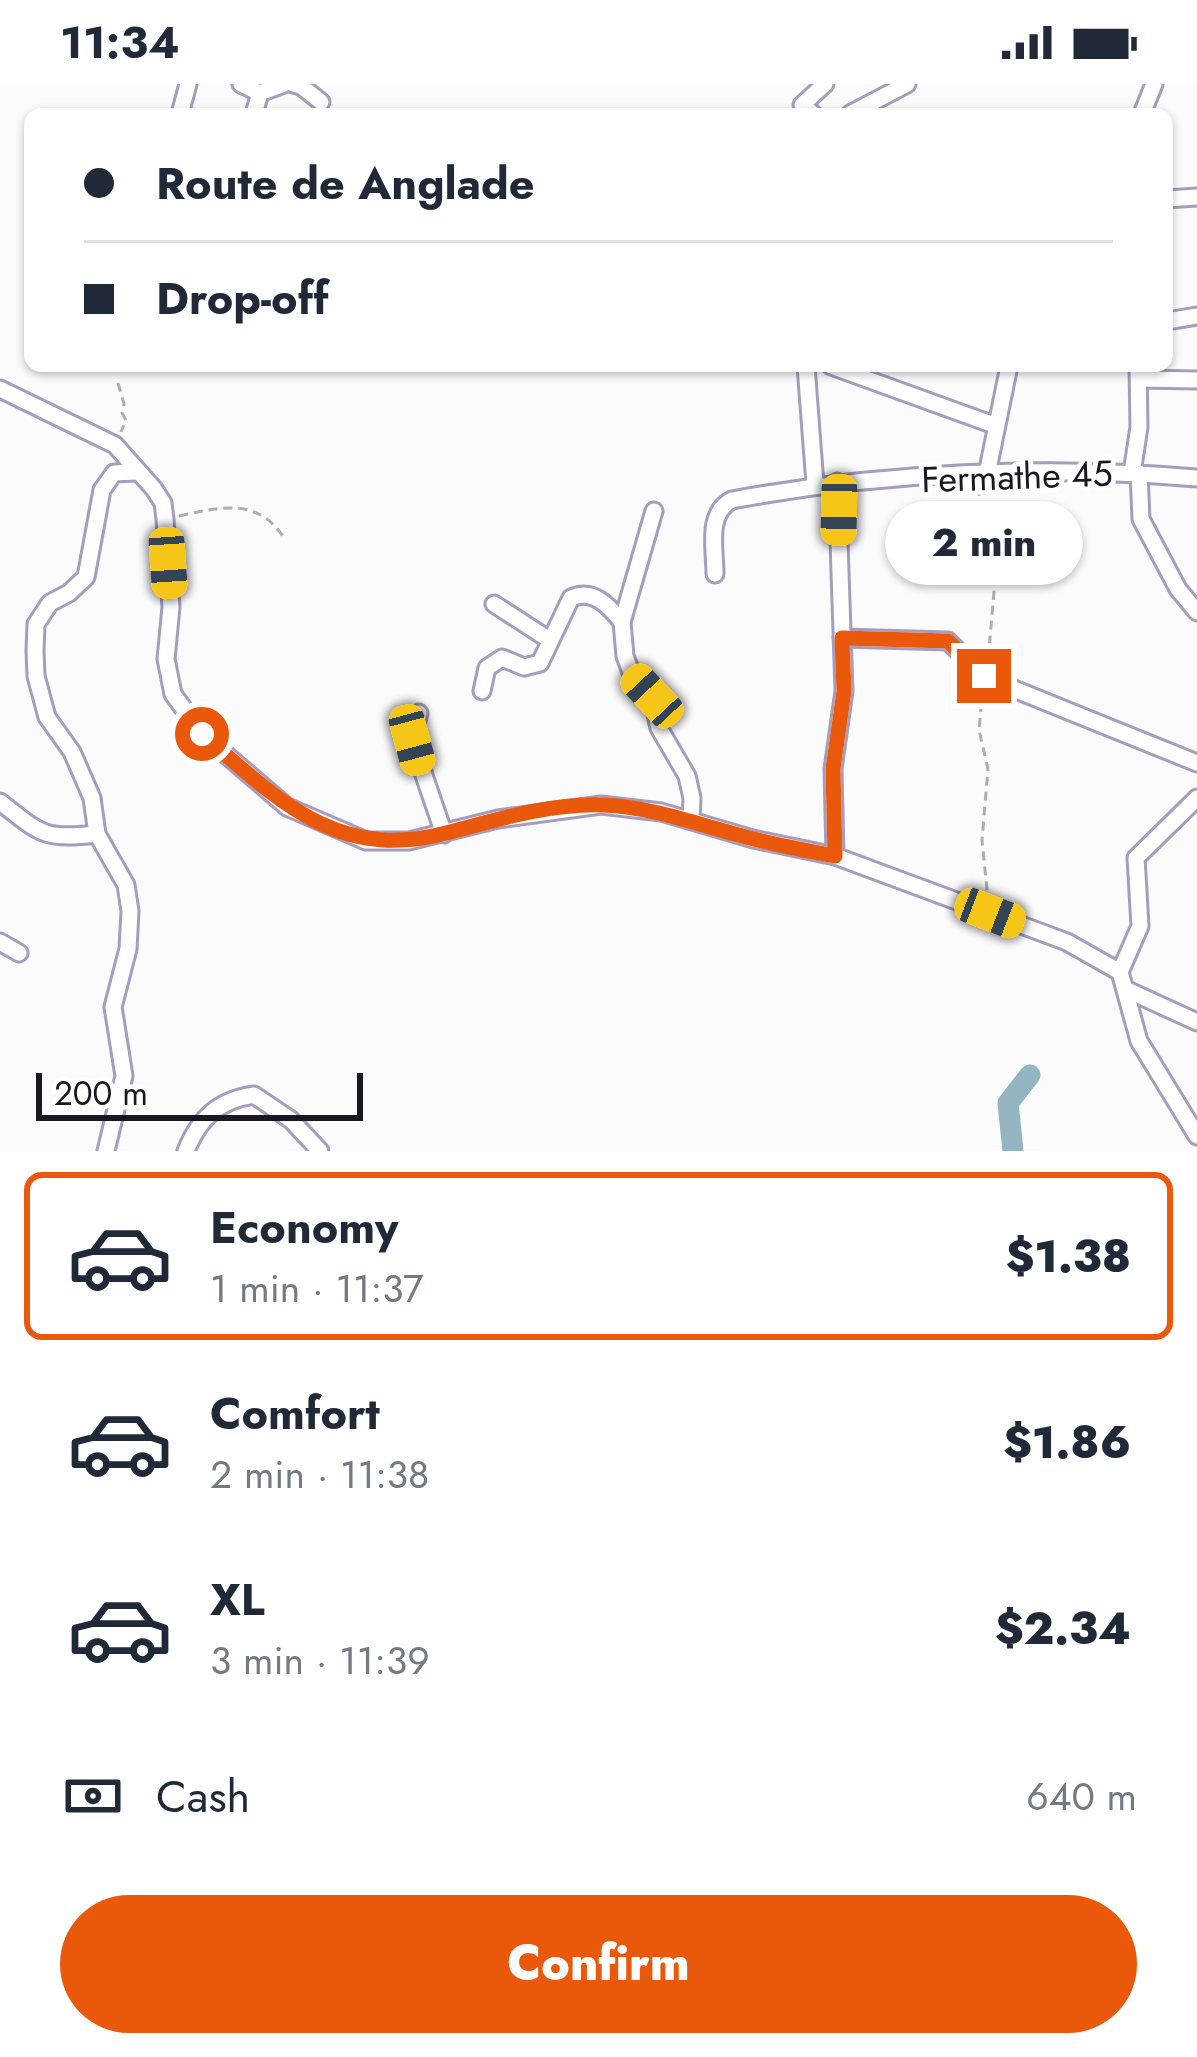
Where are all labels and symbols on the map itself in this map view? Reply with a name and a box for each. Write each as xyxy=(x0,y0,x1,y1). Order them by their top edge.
street label: Fermathe 45 xyxy=(920,447,1114,505)
car xyxy=(820,474,858,546)
callout: 2 min xyxy=(885,502,1083,586)
car xyxy=(148,526,188,600)
route end xyxy=(957,649,1011,703)
car xyxy=(614,657,690,735)
car xyxy=(385,701,439,779)
route start xyxy=(175,707,229,761)
car xyxy=(950,883,1030,943)
scale bar xyxy=(36,1067,363,1120)

